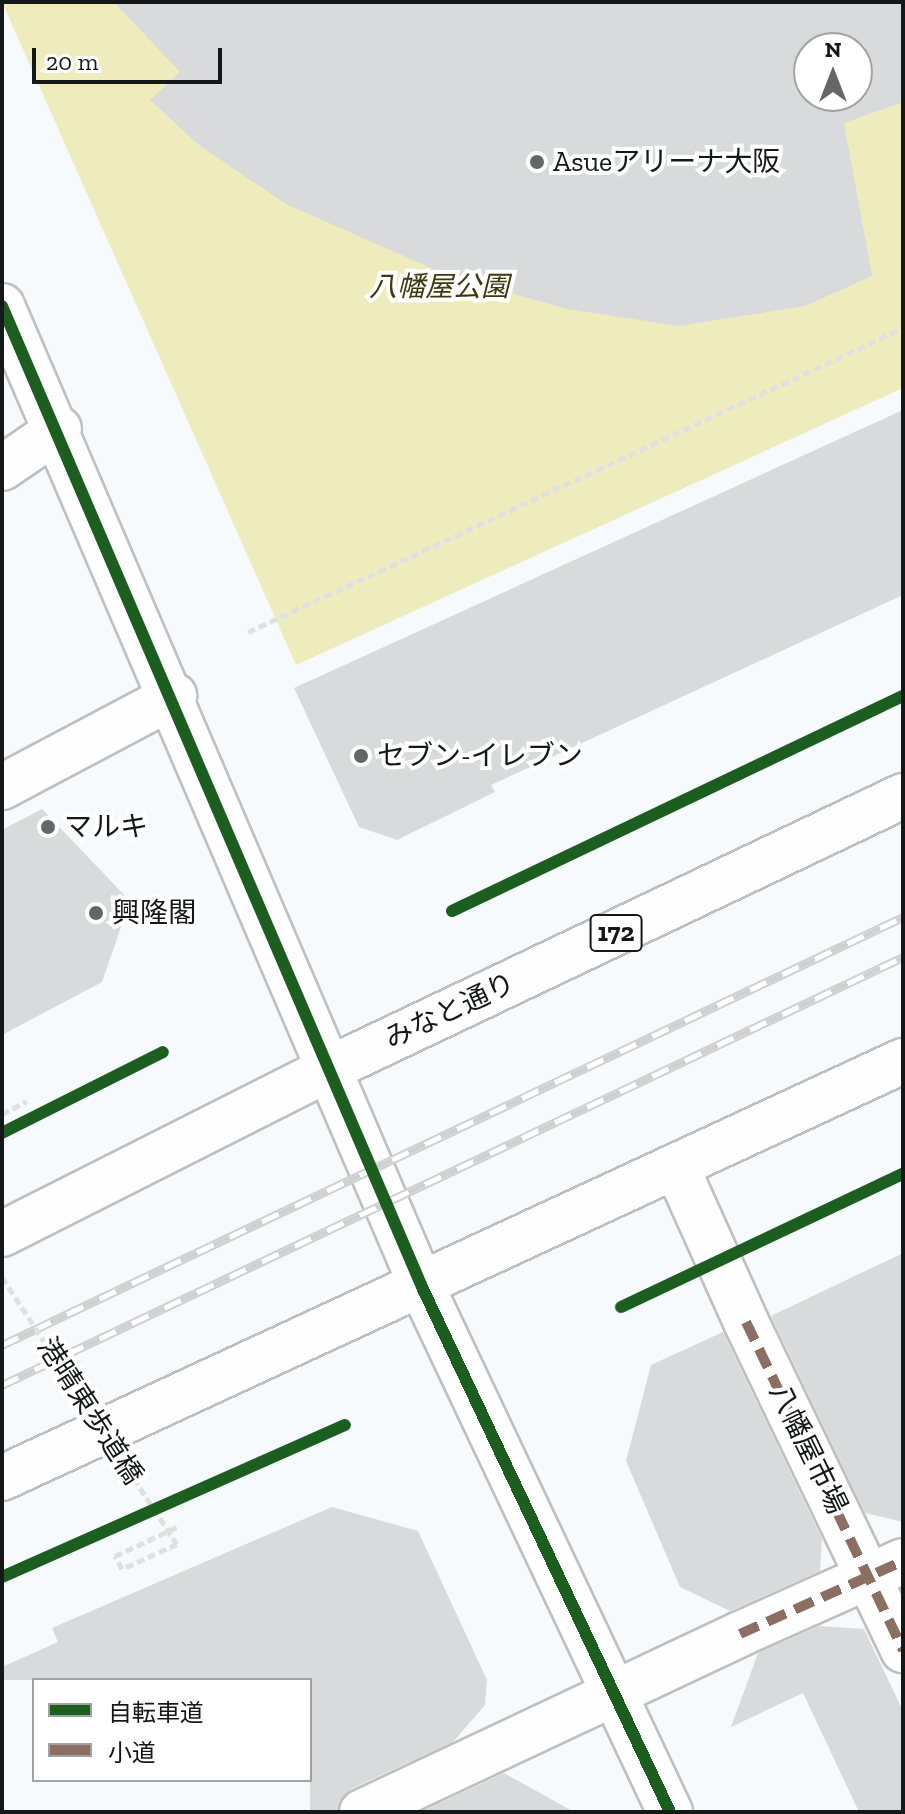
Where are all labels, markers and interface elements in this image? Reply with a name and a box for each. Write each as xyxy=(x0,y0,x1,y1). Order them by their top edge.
scale bar xyxy=(36,32,226,82)
north arrow xyxy=(793,32,873,112)
text: N xyxy=(825,36,841,63)
text: 20 m xyxy=(46,47,98,76)
place label: Asueアリーナ大阪 xyxy=(553,145,780,179)
marker: Asueアリーナ大阪 xyxy=(528,153,546,171)
park label: 八幡屋公園 xyxy=(369,270,509,304)
place label: セブン-イレブン xyxy=(377,739,583,773)
marker: セブン-イレブン xyxy=(352,747,370,765)
place label: マルキ xyxy=(64,810,148,844)
marker: マルキ xyxy=(39,818,57,836)
place label: 興隆閣 xyxy=(112,896,196,930)
marker: 興隆閣 xyxy=(87,904,105,922)
road number: 172 xyxy=(588,911,644,955)
street label: みなと通り xyxy=(379,966,521,1056)
street label: 港晴東歩道橋 xyxy=(30,1331,150,1491)
street label: 八幡屋市場 xyxy=(762,1379,854,1519)
legend xyxy=(32,1678,312,1782)
text: 自転車道 xyxy=(108,1698,204,1727)
text: 小道 xyxy=(108,1738,156,1767)

